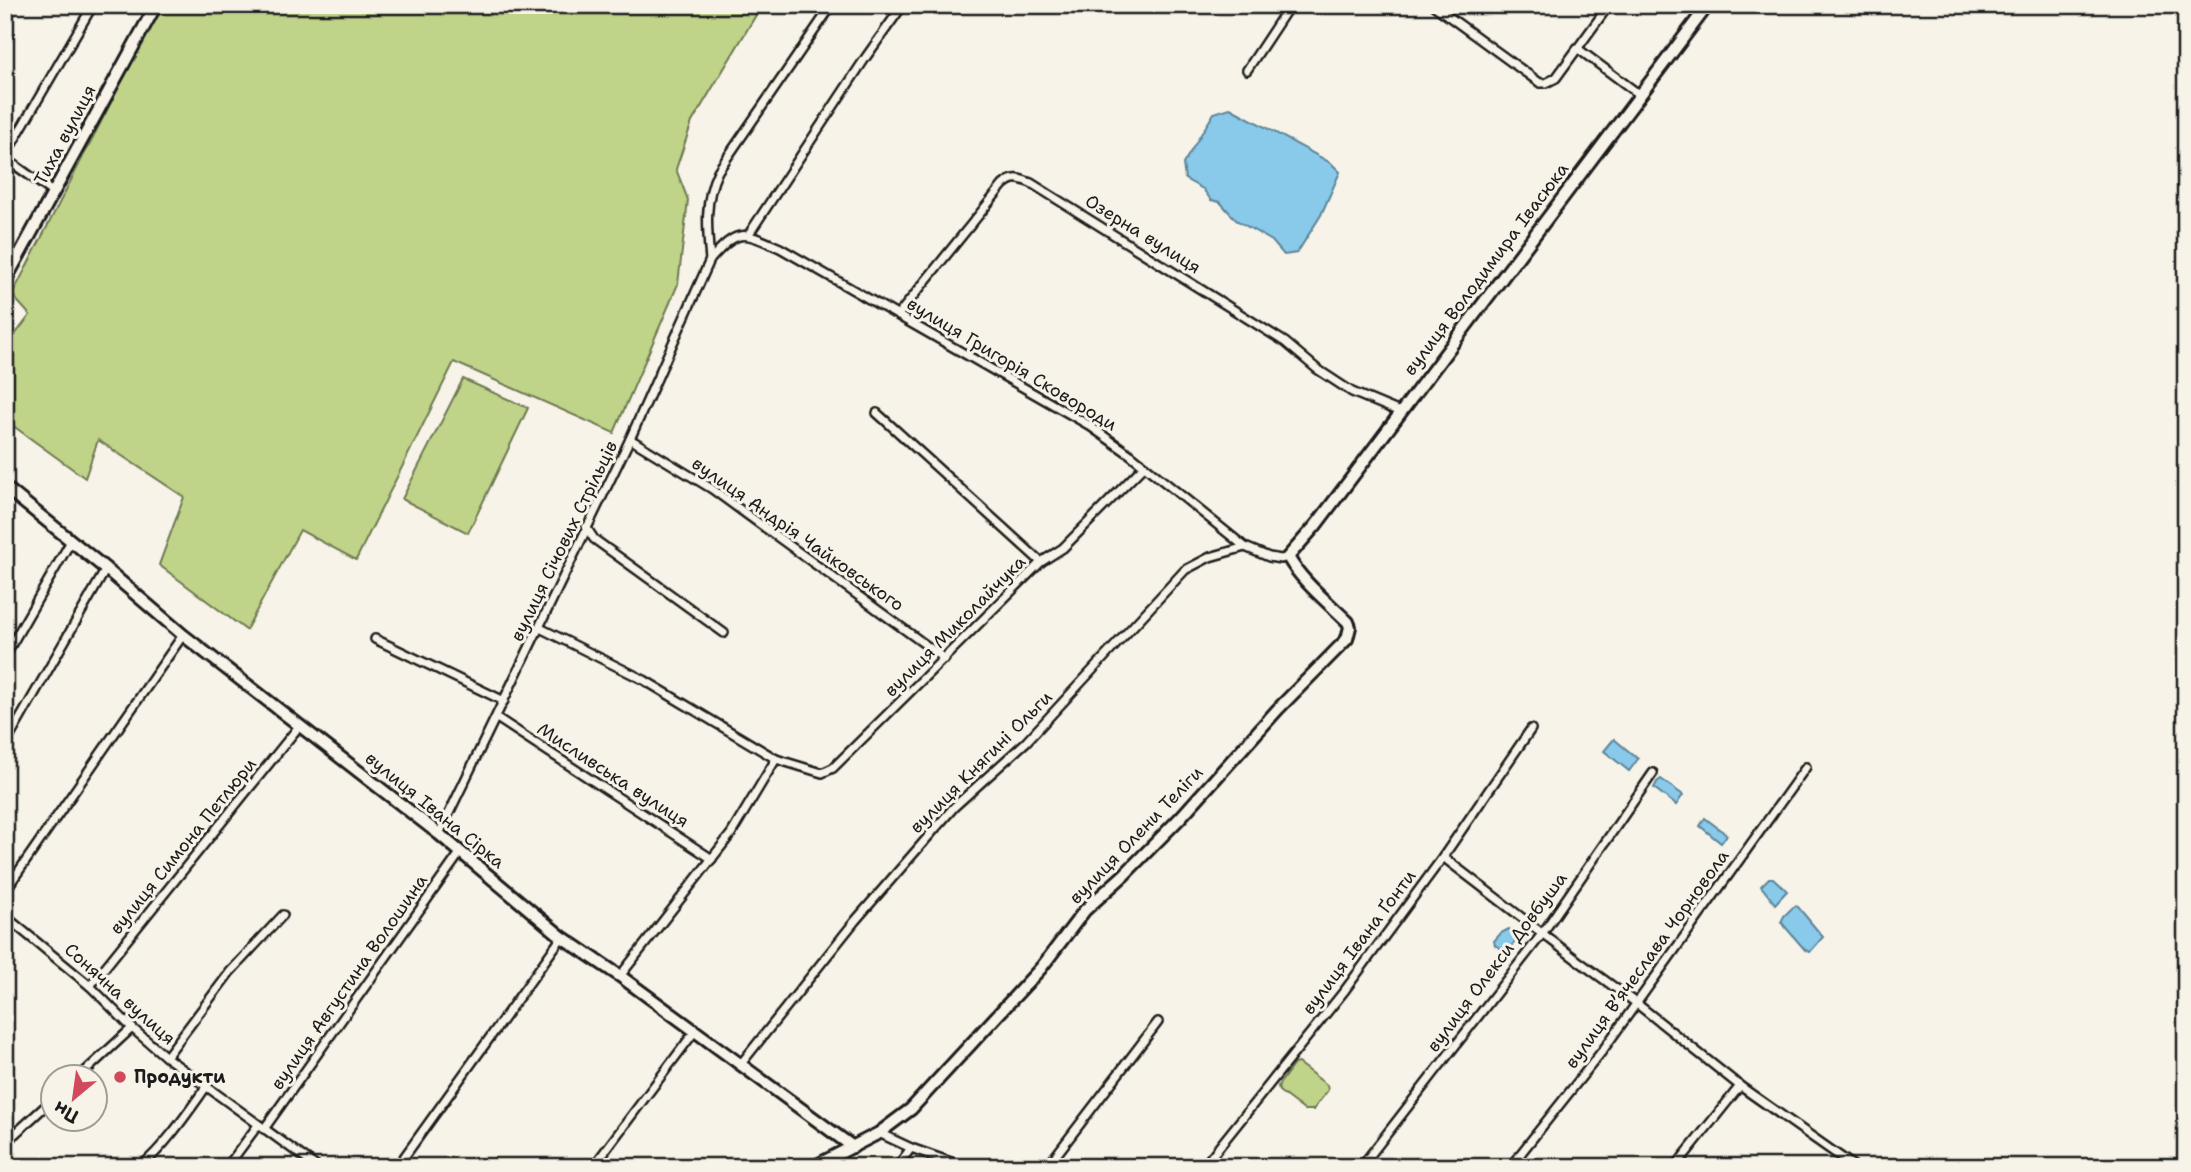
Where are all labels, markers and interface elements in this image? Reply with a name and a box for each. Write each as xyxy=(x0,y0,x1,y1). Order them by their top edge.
street label: Тиха вулиця xyxy=(29,81,101,189)
street label: вулиця Володимира Івасюка xyxy=(1398,158,1574,380)
street label: Озерна вулиця xyxy=(1080,189,1206,279)
street label: вулиця Григорія Сковороди xyxy=(902,292,1122,437)
street label: вулиця Січових Стрільців xyxy=(505,437,623,645)
street label: вулиця Андрія Чайковського xyxy=(687,451,909,617)
street label: вулиця Миколайчука xyxy=(879,550,1031,702)
street label: вулиця Княгині Ольги xyxy=(905,685,1058,838)
street label: Мисливська вулиця xyxy=(533,717,693,833)
street label: вулиця Івана Сірка xyxy=(360,746,510,874)
street label: вулиця Симона Петлюри xyxy=(104,753,262,939)
street label: вулиця Олени Теліги xyxy=(1064,761,1208,909)
street label: вулиця Вʼячеслава Чорновола xyxy=(1559,845,1735,1073)
street label: вулиця Івана Ґонти xyxy=(1297,864,1422,1019)
street label: вулиця Олекси Довбуша xyxy=(1421,867,1573,1057)
street label: вулиця Августина Волошина xyxy=(265,870,433,1094)
street label: Сонячна вулиця xyxy=(59,938,181,1050)
north arrow xyxy=(38,1064,108,1134)
place label: Продукти xyxy=(134,1065,226,1089)
marker: Продукти xyxy=(112,1069,128,1085)
text: Пн xyxy=(49,1095,83,1129)

